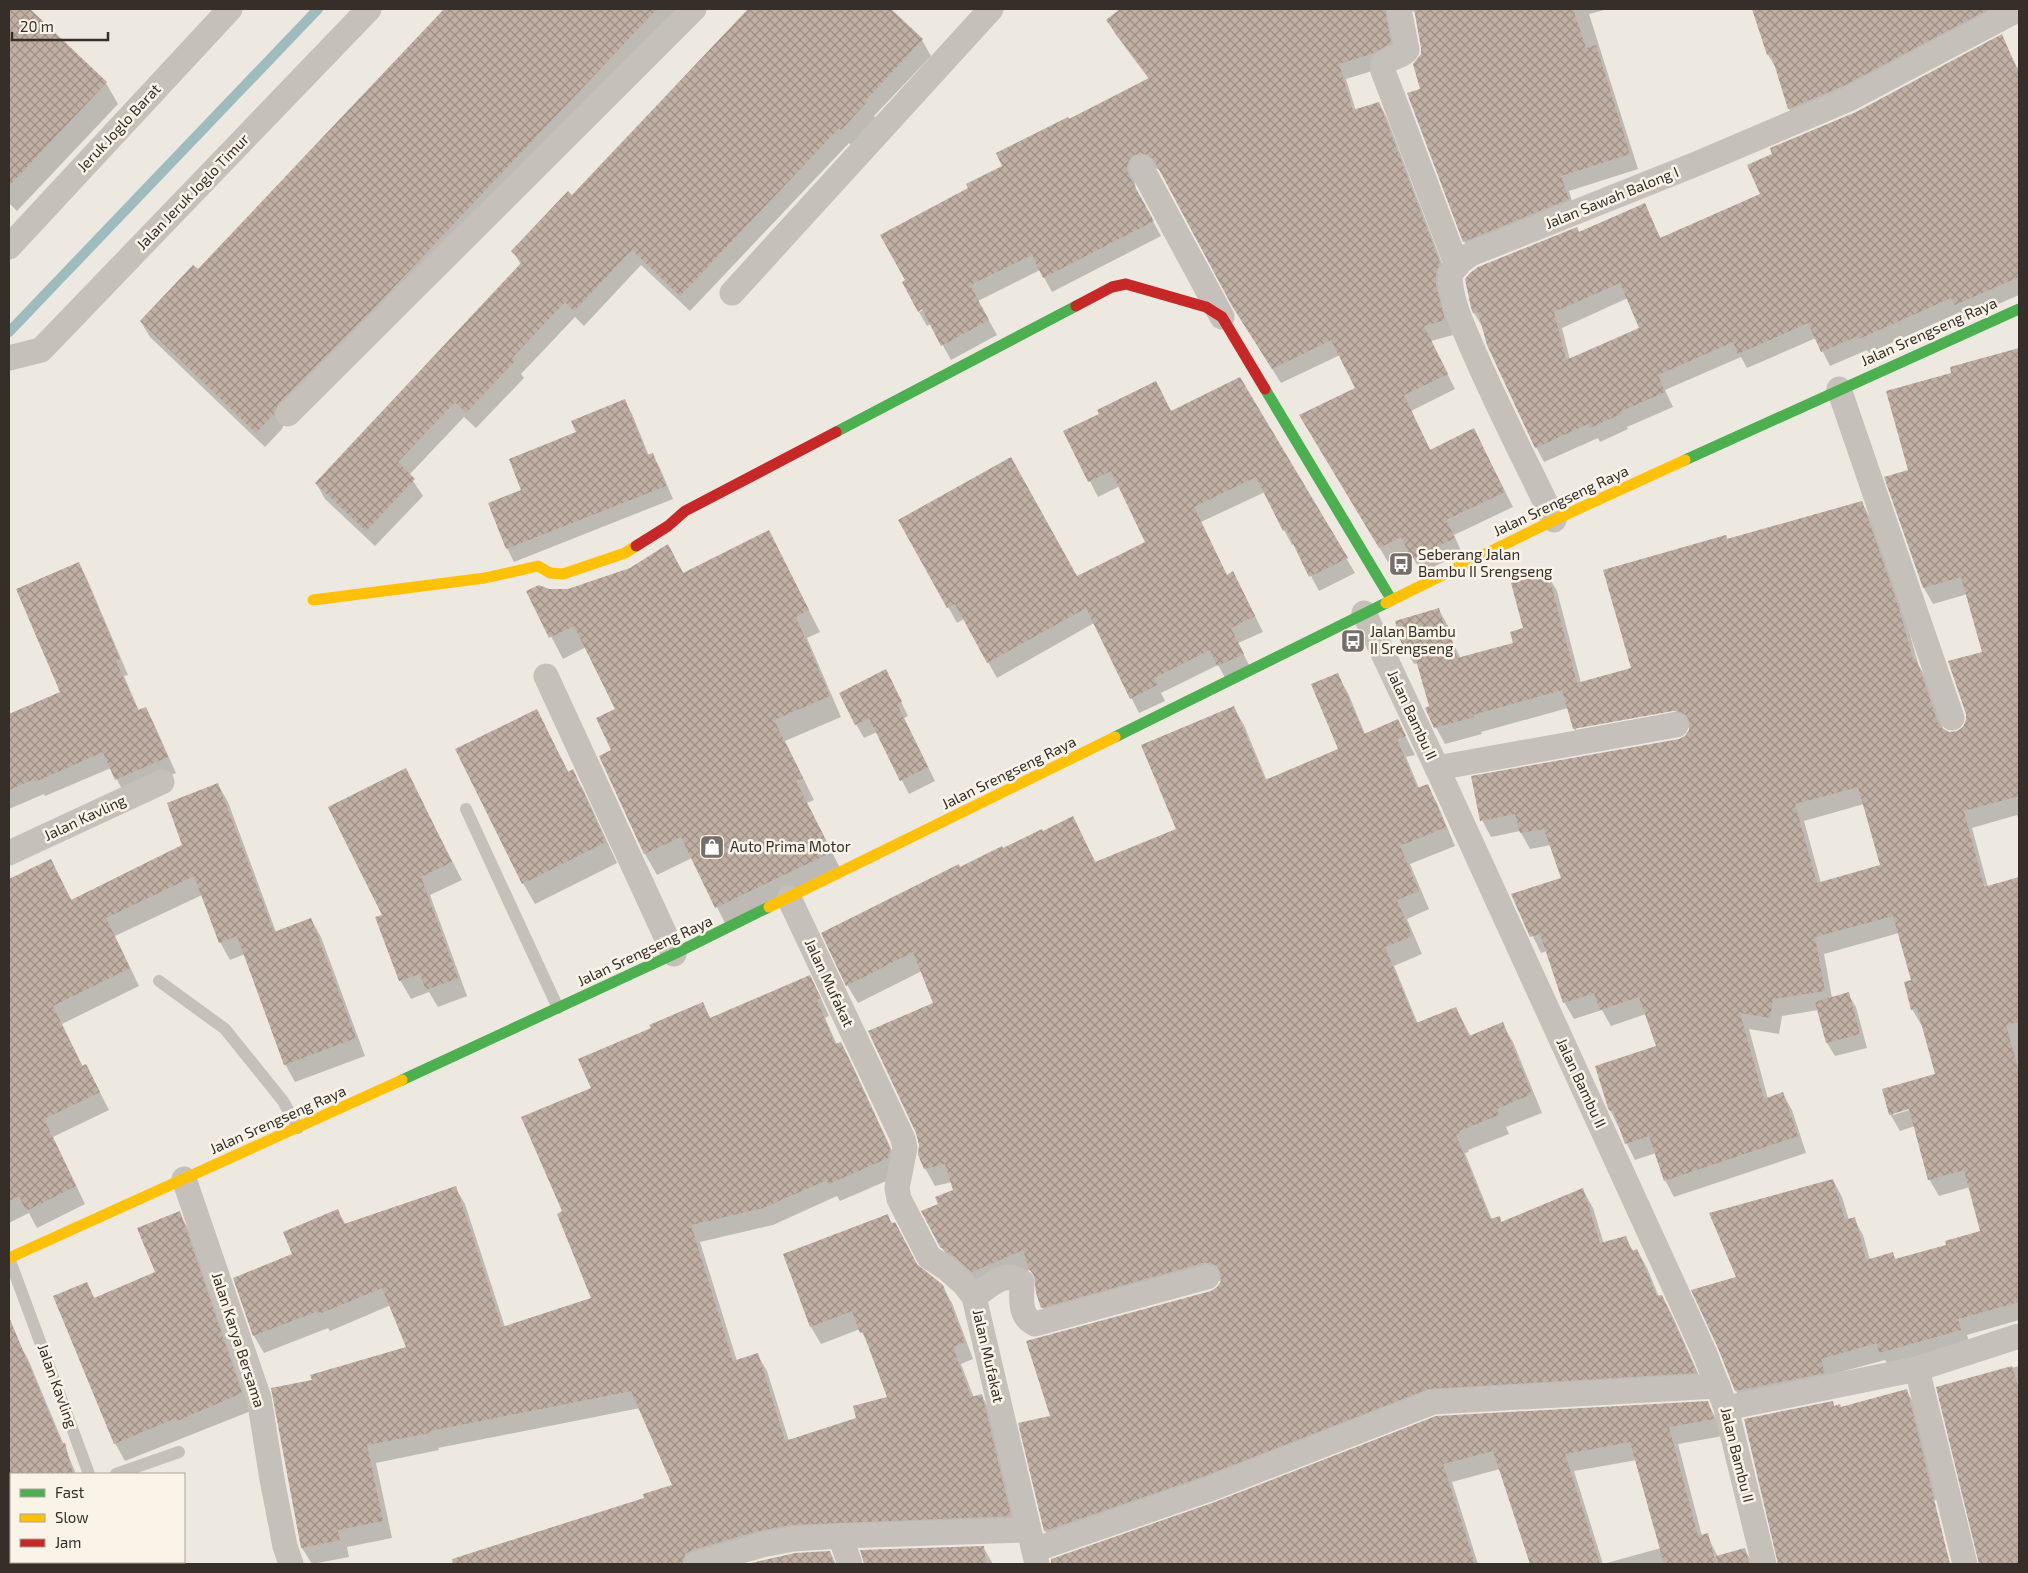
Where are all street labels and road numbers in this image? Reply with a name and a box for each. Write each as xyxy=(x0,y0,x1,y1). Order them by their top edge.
street label: Jeruk Joglo Barat xyxy=(73,79,164,175)
street label: Jalan Jeruk Joglo Timur xyxy=(132,130,252,253)
street label: Jalan Sawah Balong I xyxy=(1542,162,1681,232)
street label: Jalan Srengseng Raya xyxy=(1858,293,1999,369)
street label: Jalan Srengseng Raya xyxy=(1490,461,1631,539)
street label: Jalan Bambu II xyxy=(1384,667,1442,762)
street label: Jalan Srengseng Raya xyxy=(938,732,1079,812)
street label: Jalan Kavling xyxy=(41,790,129,844)
street label: Jalan Srengseng Raya xyxy=(574,911,715,989)
street label: Jalan Mufakat xyxy=(802,936,858,1030)
street label: Jalan Bambu II xyxy=(1553,1035,1611,1130)
street label: Jalan Srengseng Raya xyxy=(207,1081,348,1157)
street label: Jalan Karya Bersama xyxy=(209,1270,269,1410)
street label: Jalan Mufakat xyxy=(969,1307,1009,1405)
street label: Jalan Kavling xyxy=(34,1341,82,1431)
street label: Jalan Bambu II xyxy=(1717,1405,1758,1504)

